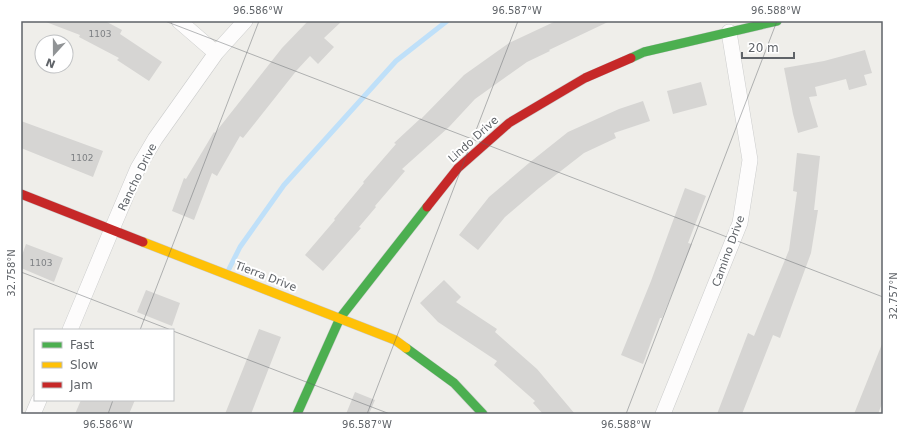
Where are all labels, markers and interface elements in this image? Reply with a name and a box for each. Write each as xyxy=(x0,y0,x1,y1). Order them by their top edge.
text: 96.586°W xyxy=(233,5,283,16)
text: 96.587°W xyxy=(492,5,542,16)
text: 96.588°W xyxy=(751,5,801,16)
house number: 1103 xyxy=(89,29,111,39)
north arrow xyxy=(34,34,74,74)
scale bar xyxy=(742,34,794,60)
text: 20 m xyxy=(748,41,779,55)
text: N xyxy=(44,55,57,71)
street label: Lindo Drive xyxy=(446,113,501,165)
street label: Rancho Drive xyxy=(115,141,160,213)
house number: 1102 xyxy=(71,153,93,163)
street label: Camino Drive xyxy=(710,214,747,289)
text: 32.758°N xyxy=(6,249,17,297)
house number: 1103 xyxy=(30,258,52,268)
street label: Tierra Drive xyxy=(232,258,299,294)
text: 32.757°N xyxy=(888,272,899,320)
legend xyxy=(34,329,174,401)
text: Fast xyxy=(70,338,94,352)
text: Slow xyxy=(70,358,98,372)
text: Jam xyxy=(69,378,93,392)
text: 96.586°W xyxy=(83,419,133,430)
text: 96.587°W xyxy=(342,419,392,430)
text: 96.588°W xyxy=(601,419,651,430)

